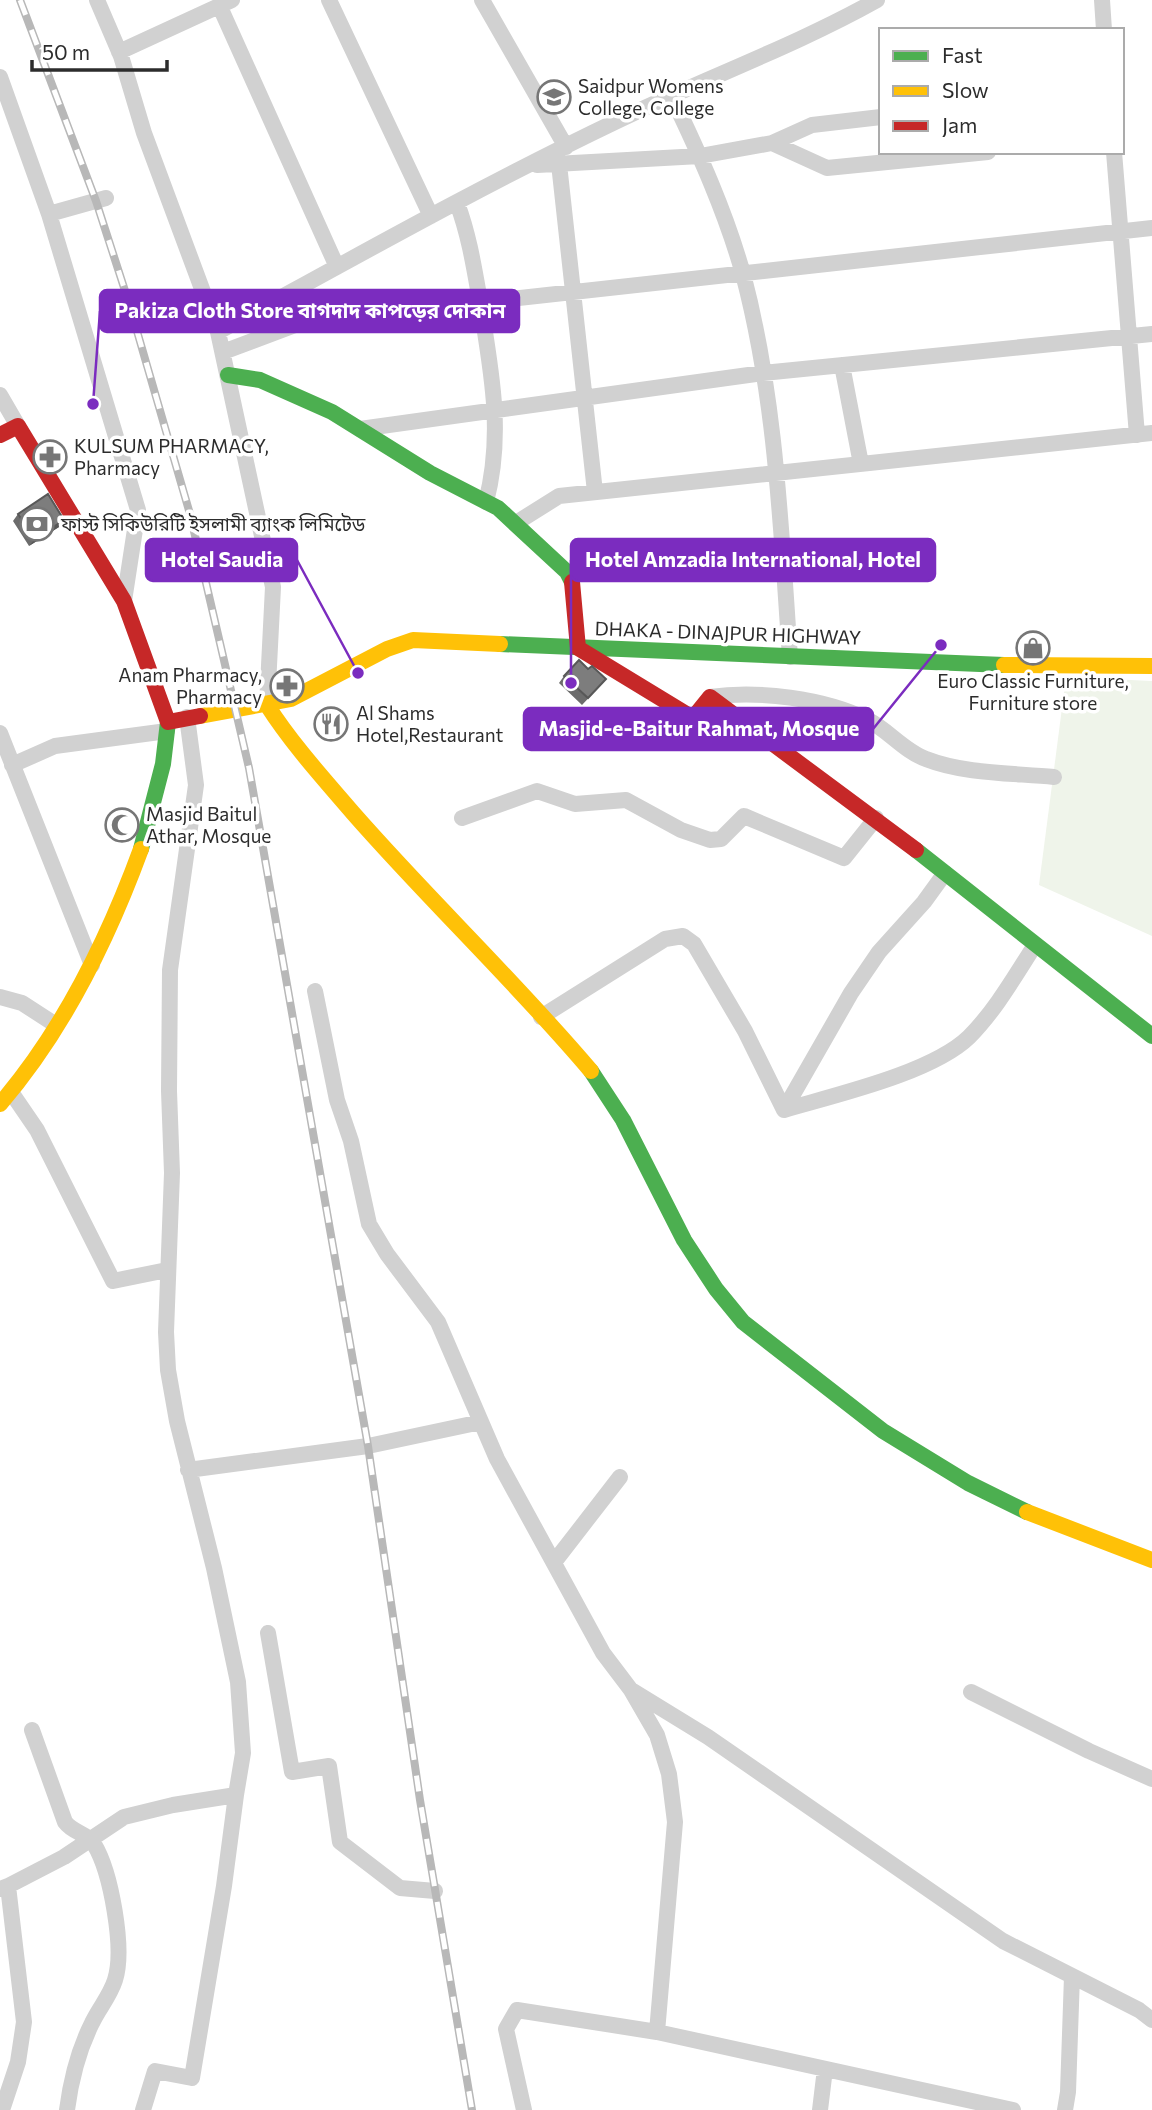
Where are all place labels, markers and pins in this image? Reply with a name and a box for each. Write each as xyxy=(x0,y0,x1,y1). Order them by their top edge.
place label: Saidpur Womens College, College xyxy=(578,74,724,119)
school or university icon: Saidpur Womens College, College xyxy=(535,78,573,116)
callout: Pakiza Cloth Store বাগদাদ কাপড়ের দোকান xyxy=(100,290,519,332)
place label: KULSUM PHARMACY, Pharmacy xyxy=(74,434,269,479)
pharmacy icon: KULSUM PHARMACY, Pharmacy xyxy=(31,438,69,476)
bank icon: ফাস্ট সিকিউরিটি ইসলামী ব্যাংক লিমিটেড xyxy=(18,505,56,543)
place label: ফাস্ট সিকিউরিটি ইসলামী ব্যাংক লিমিটেড xyxy=(60,512,366,535)
callout: Hotel Saudia xyxy=(146,539,297,581)
callout: Hotel Amzadia International, Hotel xyxy=(571,539,935,581)
shop icon: Euro Classic Furniture, Furniture store xyxy=(1014,629,1052,667)
place label: Anam Pharmacy, Pharmacy xyxy=(118,663,262,708)
pharmacy icon: Anam Pharmacy, Pharmacy xyxy=(268,667,306,705)
place label: Euro Classic Furniture, Furniture store xyxy=(937,669,1129,714)
place label: Al Shams Hotel,Restaurant xyxy=(356,701,504,746)
restaurant icon: Al Shams Hotel,Restaurant xyxy=(312,705,350,743)
callout: Masjid-e-Baitur Rahmat, Mosque xyxy=(524,708,873,750)
place label: Masjid Baitul Athar, Mosque xyxy=(146,802,271,847)
mosque icon: Masjid Baitul Athar, Mosque xyxy=(103,806,141,844)

